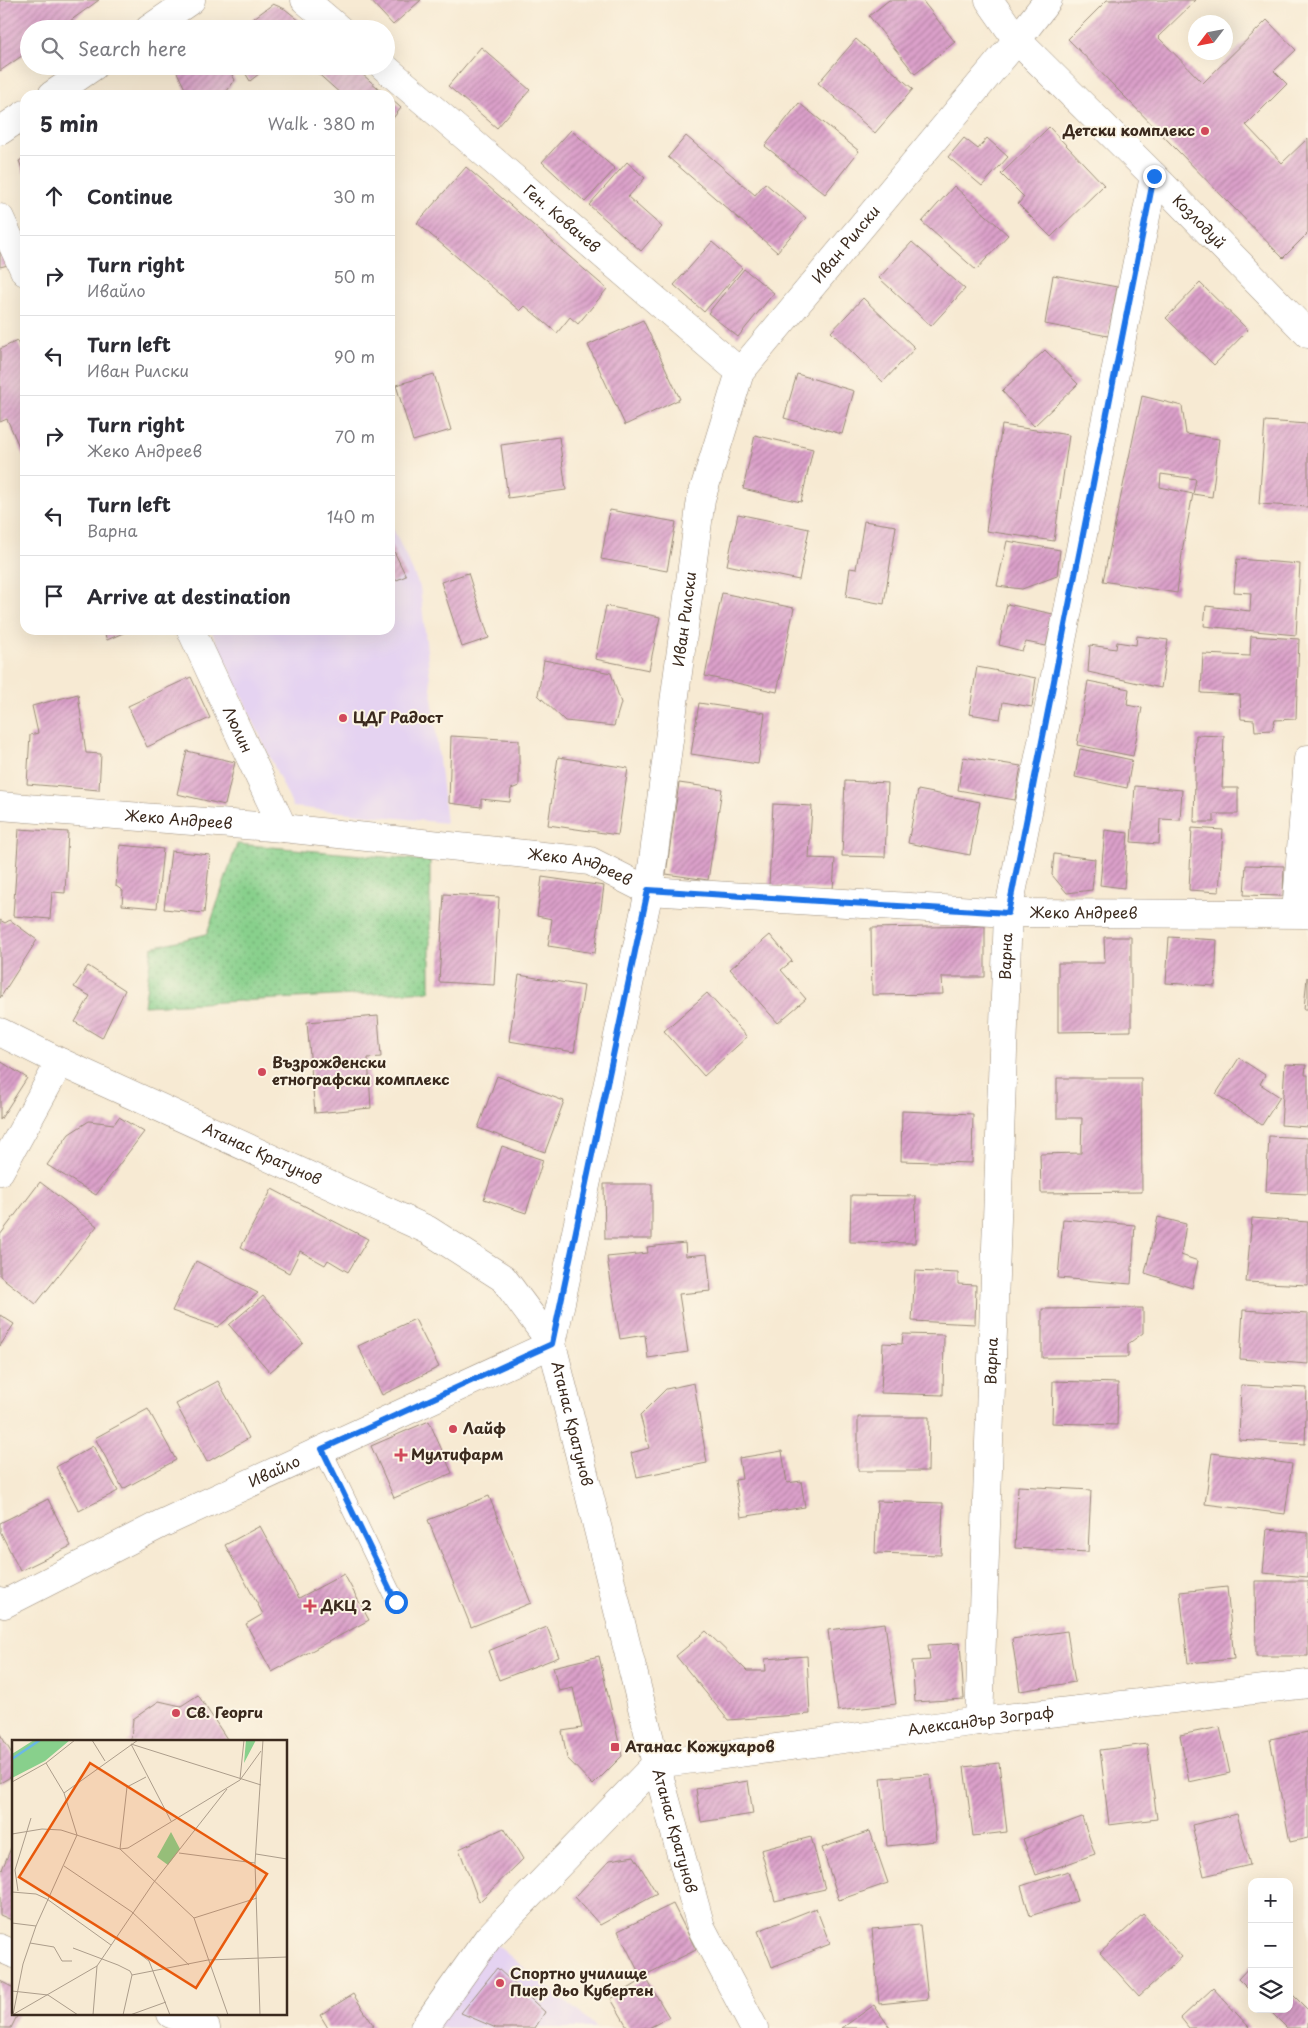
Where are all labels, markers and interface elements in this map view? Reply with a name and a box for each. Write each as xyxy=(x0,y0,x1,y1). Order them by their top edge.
north arrow xyxy=(1188,15,1233,60)
search box xyxy=(20,20,395,75)
icon: search xyxy=(38,34,66,62)
text: Search here xyxy=(78,34,187,62)
text: 5 min xyxy=(40,107,98,139)
text: Walk · 380 m xyxy=(268,111,375,135)
place label: Детски комплекс xyxy=(1062,118,1195,141)
marker: Детски комплекс xyxy=(1199,125,1211,137)
route end xyxy=(1143,165,1166,188)
street label: Ген. Ковачев xyxy=(519,178,606,258)
icon: ahead xyxy=(40,182,68,210)
text: Continue xyxy=(87,182,173,210)
text: 30 m xyxy=(333,184,375,208)
street label: Козлодуй xyxy=(1168,189,1232,253)
street label: Иван Рилски xyxy=(806,200,885,288)
text: Turn right xyxy=(87,250,185,278)
icon: right xyxy=(40,262,68,290)
text: 50 m xyxy=(334,264,375,288)
text: Ивайло xyxy=(87,278,146,302)
text: Turn left xyxy=(87,330,171,358)
icon: left xyxy=(40,342,68,370)
text: 90 m xyxy=(334,344,375,368)
text: Иван Рилски xyxy=(87,358,189,382)
text: Turn right xyxy=(87,410,185,438)
icon: right xyxy=(40,422,68,450)
text: 70 m xyxy=(335,424,375,448)
text: Жеко Андреев xyxy=(87,438,202,462)
text: Turn left xyxy=(87,490,171,518)
icon: left xyxy=(40,502,68,530)
text: 140 m xyxy=(327,504,375,528)
text: Варна xyxy=(87,518,137,542)
street label: Иван Рилски xyxy=(666,570,701,668)
icon: arrive xyxy=(40,582,68,610)
text: Arrive at destination xyxy=(87,582,291,610)
street label: Люлин xyxy=(218,702,259,756)
place label: ЦДГ Радост xyxy=(353,705,444,728)
marker: ЦДГ Радост xyxy=(337,712,349,724)
street label: Жеко Андреев xyxy=(124,803,233,834)
street label: Жеко Андреев xyxy=(527,841,636,890)
street label: Жеко Андреев xyxy=(1029,900,1138,923)
street label: Варна xyxy=(993,932,1017,980)
place label: Възрожденски етнографски комплекс xyxy=(272,1050,449,1090)
marker: Възрожденски етнографски комплекс xyxy=(256,1066,268,1078)
street label: Атанас Кратунов xyxy=(199,1116,326,1190)
street label: Варна xyxy=(978,1336,1003,1385)
street label: Атанас Кратунов xyxy=(547,1358,600,1489)
place label: Лайф xyxy=(463,1416,506,1439)
marker: Лайф xyxy=(447,1423,459,1435)
place label: Мултифарм xyxy=(411,1442,504,1465)
street label: Ивайло xyxy=(244,1449,304,1492)
marker: Мултифарм xyxy=(395,1449,407,1461)
route start xyxy=(385,1591,408,1614)
place label: ДКЦ 2 xyxy=(320,1593,372,1616)
marker: ДКЦ 2 xyxy=(303,1599,317,1613)
place label: Св. Георги xyxy=(186,1700,263,1723)
street label: Александър Зограф xyxy=(906,1700,1055,1740)
marker: Св. Георги xyxy=(170,1707,182,1719)
place label: Атанас Кожухаров xyxy=(624,1734,775,1757)
inset map xyxy=(12,1740,288,2016)
marker: Атанас Кожухаров xyxy=(609,1741,621,1753)
street label: Атанас Кратунов xyxy=(648,1766,704,1896)
map controls xyxy=(1248,1878,1293,2013)
button: + xyxy=(1248,1878,1293,1923)
button: − xyxy=(1248,1923,1293,1968)
place label: Спортно училище Пиер дьо Кубертен xyxy=(510,1961,654,2001)
button: layers xyxy=(1248,1968,1293,2013)
marker: Спортно училище Пиер дьо Кубертен xyxy=(494,1977,506,1989)

